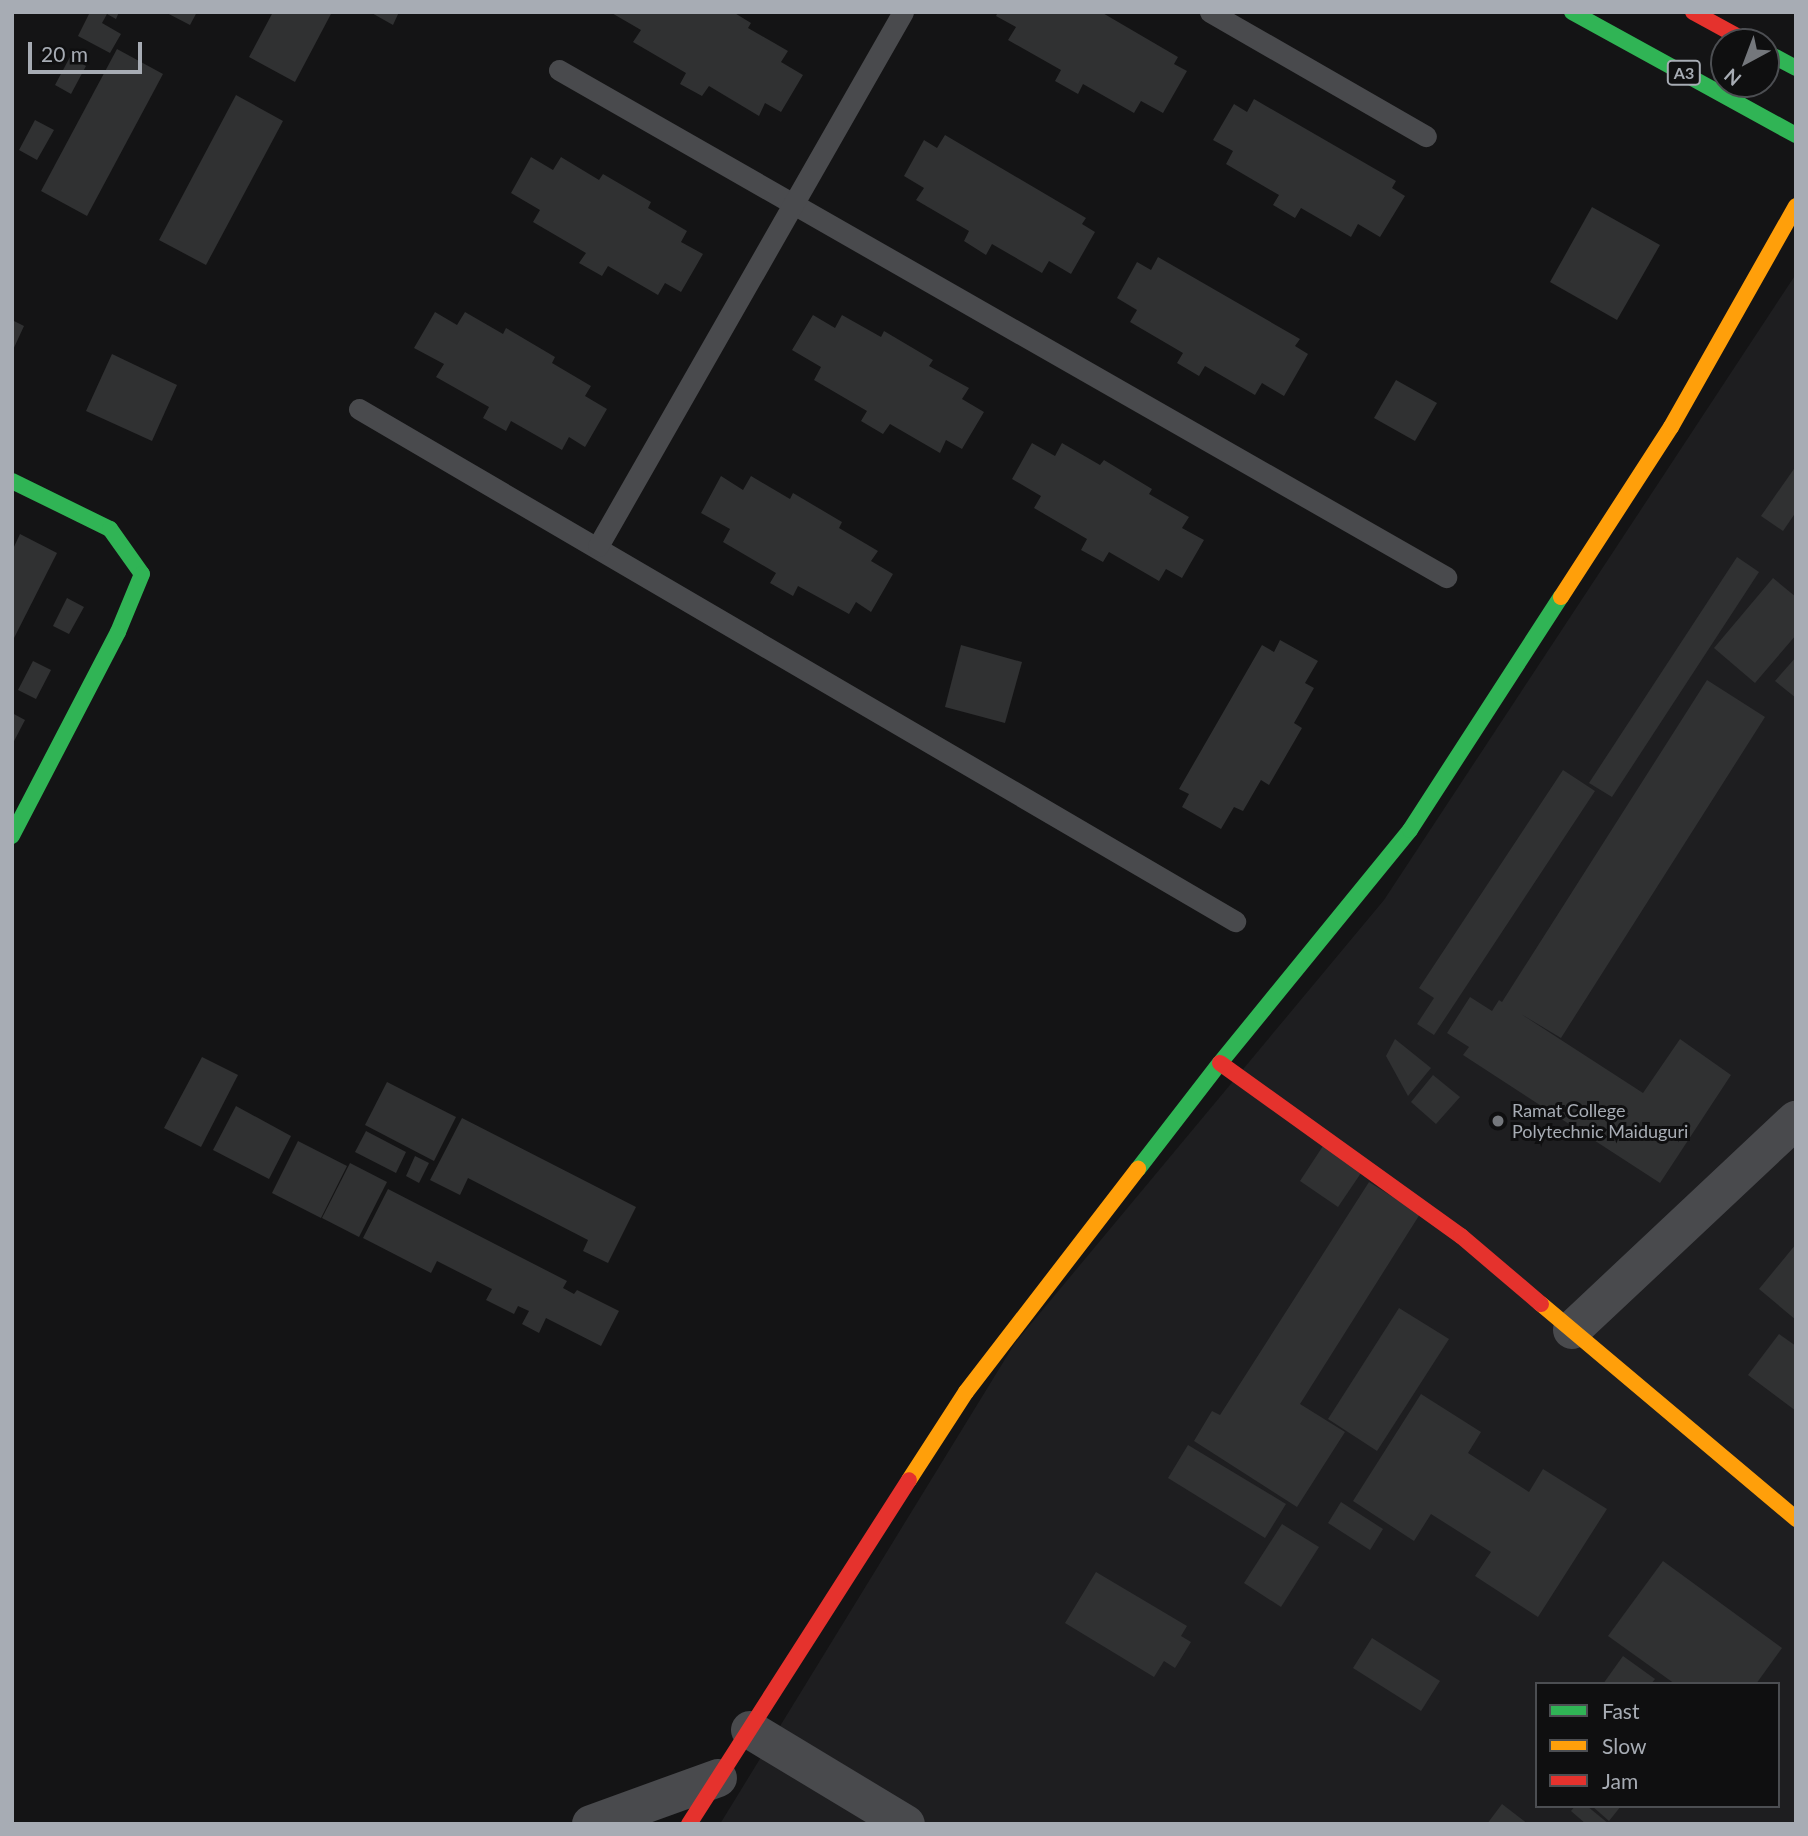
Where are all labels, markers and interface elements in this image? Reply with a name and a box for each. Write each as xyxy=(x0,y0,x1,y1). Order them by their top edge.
scale bar xyxy=(32,28,145,72)
north arrow xyxy=(1710,28,1780,98)
text: 20 m xyxy=(41,41,88,66)
road number: A3 xyxy=(1666,60,1702,86)
text: N xyxy=(1719,64,1745,91)
place label: Ramat College Polytechnic Maiduguri xyxy=(1512,1100,1688,1142)
marker: Ramat College Polytechnic Maiduguri xyxy=(1490,1113,1506,1129)
legend xyxy=(1535,1682,1780,1808)
text: Fast xyxy=(1602,1698,1639,1723)
text: Slow xyxy=(1602,1733,1646,1758)
text: Jam xyxy=(1602,1768,1638,1793)

